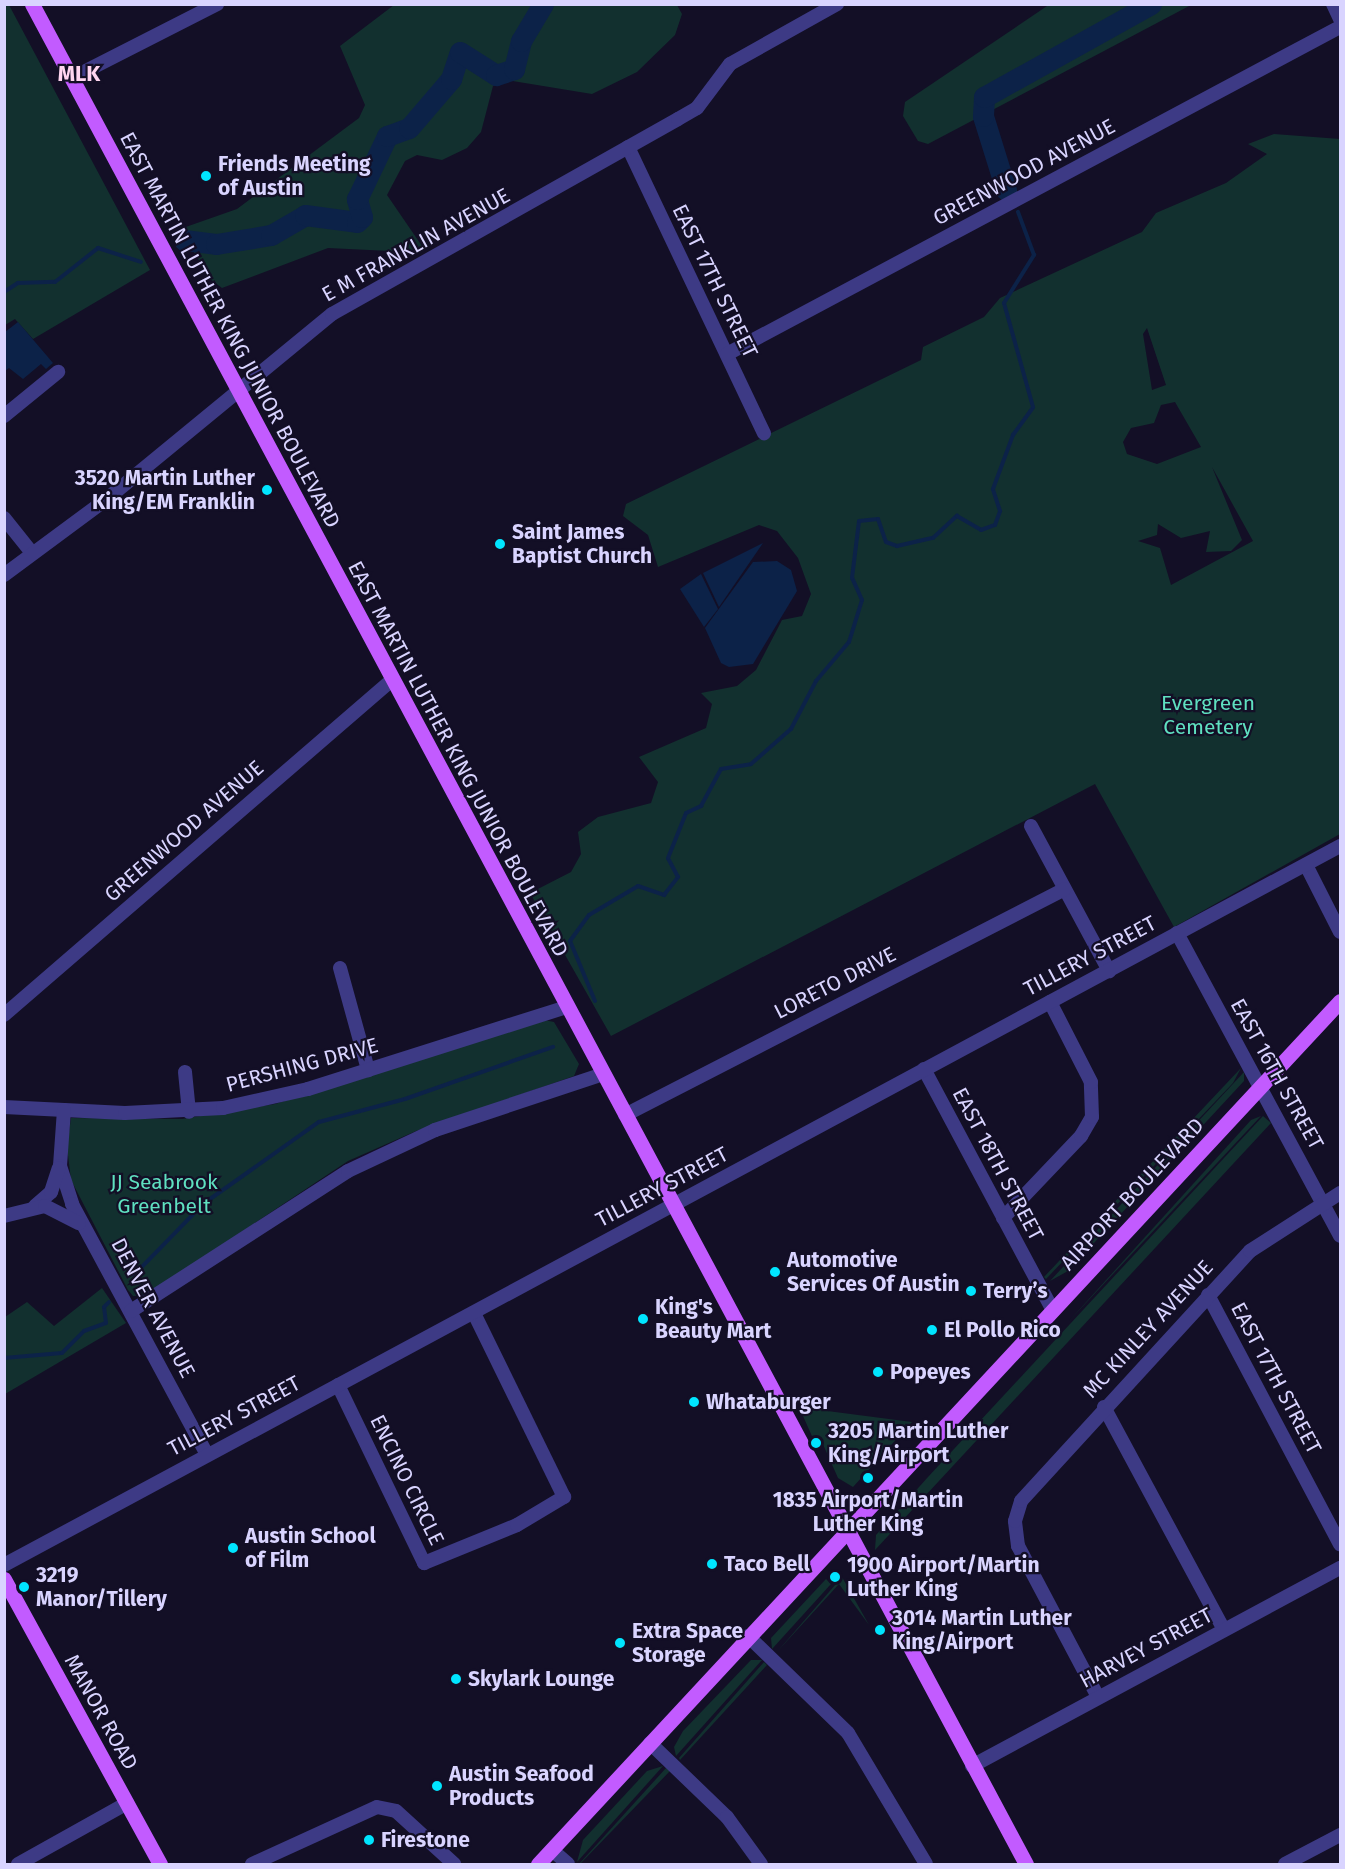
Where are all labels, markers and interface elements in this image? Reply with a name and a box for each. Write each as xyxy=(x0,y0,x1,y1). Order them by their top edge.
district label: MLK xyxy=(58,61,100,87)
street label: GREENWOOD AVENUE xyxy=(929,113,1119,231)
street label: EAST MARTIN LUTHER KING JUNIOR BOULEVARD xyxy=(114,128,346,532)
place label: Friends Meeting of Austin xyxy=(218,151,371,201)
marker: Friends Meeting of Austin xyxy=(199,169,213,183)
street label: E M FRANKLIN AVENUE xyxy=(318,183,514,307)
street label: EAST 17TH STREET xyxy=(667,200,763,362)
place label: 3520 Martin Luther King/EM Franklin xyxy=(75,465,255,515)
marker: 3520 Martin Luther King/EM Franklin xyxy=(260,483,274,497)
place label: Saint James Baptist Church xyxy=(512,519,652,569)
marker: Saint James Baptist Church xyxy=(493,537,507,551)
street label: EAST MARTIN LUTHER KING JUNIOR BOULEVARD xyxy=(342,557,574,961)
park label: Evergreen Cemetery xyxy=(1161,690,1255,740)
street label: GREENWOOD AVENUE xyxy=(99,755,269,907)
street label: TILLERY STREET xyxy=(1019,911,1161,1001)
street label: LORETO DRIVE xyxy=(770,941,900,1025)
street label: EAST 16TH STREET xyxy=(1225,994,1329,1154)
street label: PERSHING DRIVE xyxy=(223,1033,381,1097)
street label: EAST 18TH STREET xyxy=(947,1083,1049,1245)
street label: AIRPORT BOULEVARD xyxy=(1055,1113,1209,1275)
street label: TILLERY STREET xyxy=(591,1142,733,1232)
park label: JJ Seabrook Greenbelt xyxy=(110,1169,218,1219)
street label: DENVER AVENUE xyxy=(106,1234,200,1382)
place label: Automotive Services Of Austin xyxy=(787,1247,960,1297)
street label: MC KINLEY AVENUE xyxy=(1078,1255,1218,1403)
marker: Automotive Services Of Austin xyxy=(768,1265,782,1279)
place label: Terry’s xyxy=(983,1278,1048,1304)
marker: Terry’s xyxy=(964,1284,978,1298)
place label: King's Beauty Mart xyxy=(655,1294,771,1344)
street label: EAST 17TH STREET xyxy=(1226,1298,1326,1458)
marker: King's Beauty Mart xyxy=(636,1312,650,1326)
place label: El Pollo Rico xyxy=(944,1317,1061,1343)
marker: El Pollo Rico xyxy=(925,1323,939,1337)
place label: Popeyes xyxy=(890,1359,971,1385)
marker: Popeyes xyxy=(871,1365,885,1379)
street label: TILLERY STREET xyxy=(163,1371,305,1461)
place label: Whataburger xyxy=(706,1389,831,1415)
marker: Whataburger xyxy=(687,1395,701,1409)
street label: ENCINO CIRCLE xyxy=(365,1411,449,1549)
place label: 3205 Martin Luther King/Airport xyxy=(828,1418,1008,1468)
marker: 3205 Martin Luther King/Airport xyxy=(809,1436,823,1450)
marker: 1835 Airport/Martin Luther King xyxy=(861,1471,875,1485)
place label: 1835 Airport/Martin Luther King xyxy=(773,1487,963,1537)
place label: Austin School of Film xyxy=(245,1523,376,1573)
marker: Austin School of Film xyxy=(226,1541,240,1555)
place label: Taco Bell xyxy=(724,1551,810,1577)
place label: 1900 Airport/Martin Luther King xyxy=(847,1552,1040,1602)
marker: Taco Bell xyxy=(705,1557,719,1571)
place label: 3219 Manor/Tillery xyxy=(36,1562,167,1612)
marker: 1900 Airport/Martin Luther King xyxy=(828,1570,842,1584)
marker: 3219 Manor/Tillery xyxy=(17,1580,31,1594)
street label: HARVEY STREET xyxy=(1075,1602,1217,1694)
place label: 3014 Martin Luther King/Airport xyxy=(892,1605,1072,1655)
place label: Extra Space Storage xyxy=(632,1618,743,1668)
marker: 3014 Martin Luther King/Airport xyxy=(873,1623,887,1637)
marker: Extra Space Storage xyxy=(613,1636,627,1650)
street label: MANOR ROAD xyxy=(59,1650,143,1774)
place label: Skylark Lounge xyxy=(468,1666,614,1692)
marker: Skylark Lounge xyxy=(449,1672,463,1686)
place label: Austin Seafood Products xyxy=(449,1761,594,1811)
marker: Austin Seafood Products xyxy=(430,1779,444,1793)
place label: Firestone xyxy=(381,1827,470,1853)
marker: Firestone xyxy=(362,1833,376,1847)

